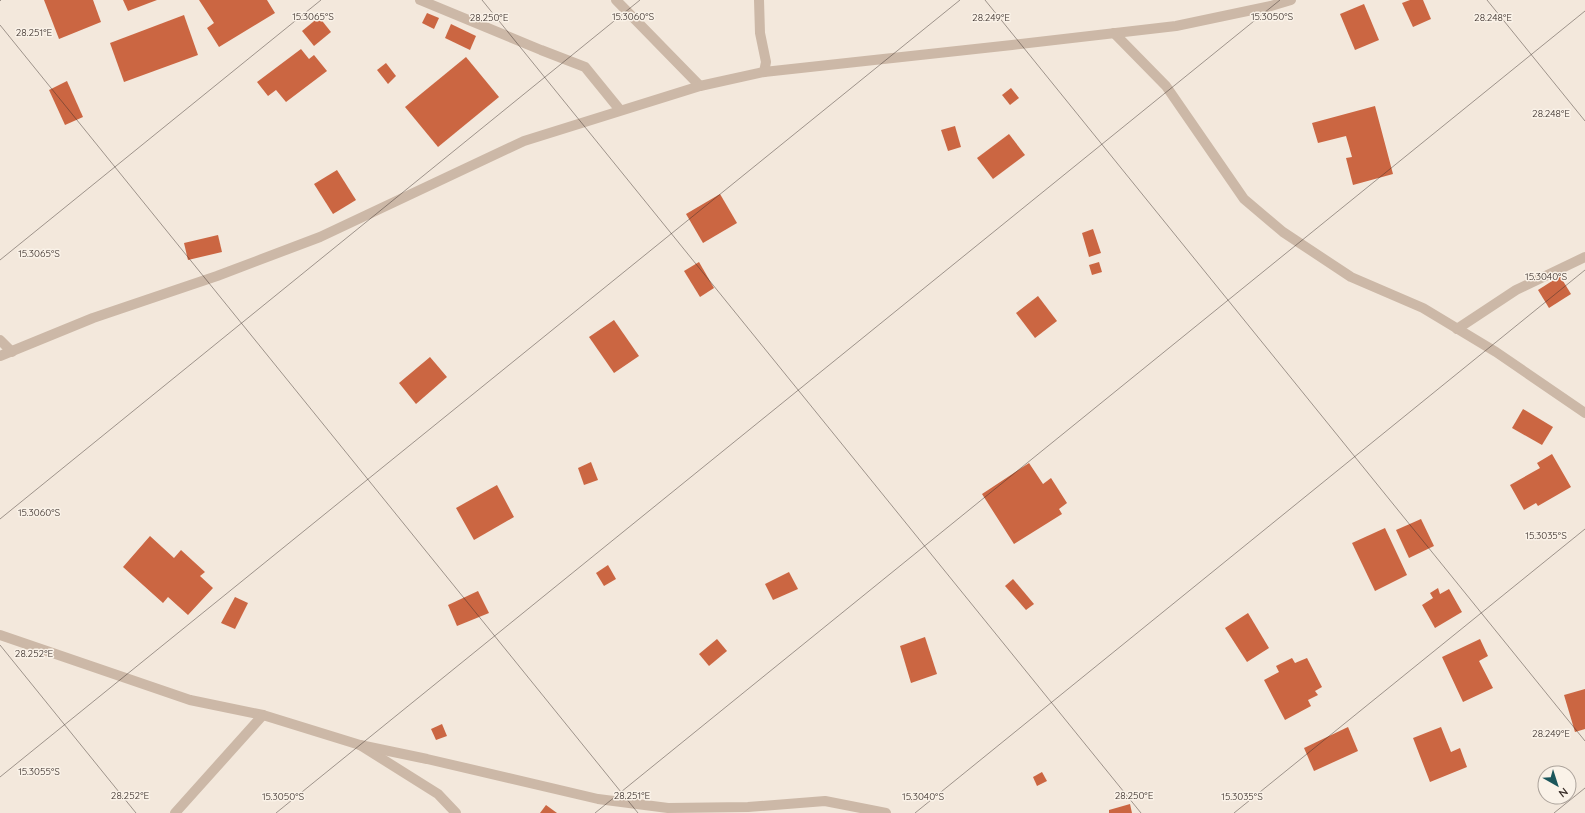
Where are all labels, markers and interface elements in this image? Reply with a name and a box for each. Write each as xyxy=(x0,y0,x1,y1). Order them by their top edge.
text: 15.3065°S xyxy=(292,10,334,23)
text: 15.3060°S xyxy=(612,10,654,23)
text: 15.3050°S xyxy=(1251,10,1293,23)
text: 28.250°E xyxy=(470,11,509,24)
text: 28.249°E xyxy=(972,11,1010,24)
text: 28.248°E xyxy=(1474,11,1512,24)
text: 28.251°E xyxy=(16,26,53,39)
text: 28.248°E xyxy=(1532,107,1570,120)
text: 15.3065°S xyxy=(18,247,60,260)
text: 15.3040°S xyxy=(1525,270,1567,283)
text: 15.3060°S xyxy=(18,506,60,519)
text: 15.3035°S xyxy=(1525,529,1567,542)
text: 28.252°E xyxy=(15,647,53,660)
text: 28.249°E xyxy=(1532,727,1570,740)
text: 15.3055°S xyxy=(18,765,60,778)
north arrow xyxy=(1537,765,1577,805)
text: N xyxy=(1556,785,1571,801)
text: 28.252°E xyxy=(111,789,149,802)
text: 28.251°E xyxy=(614,789,651,802)
text: 28.250°E xyxy=(1115,789,1154,802)
text: 15.3050°S xyxy=(262,790,304,803)
text: 15.3040°S xyxy=(902,790,944,803)
text: 15.3035°S xyxy=(1221,790,1263,803)

